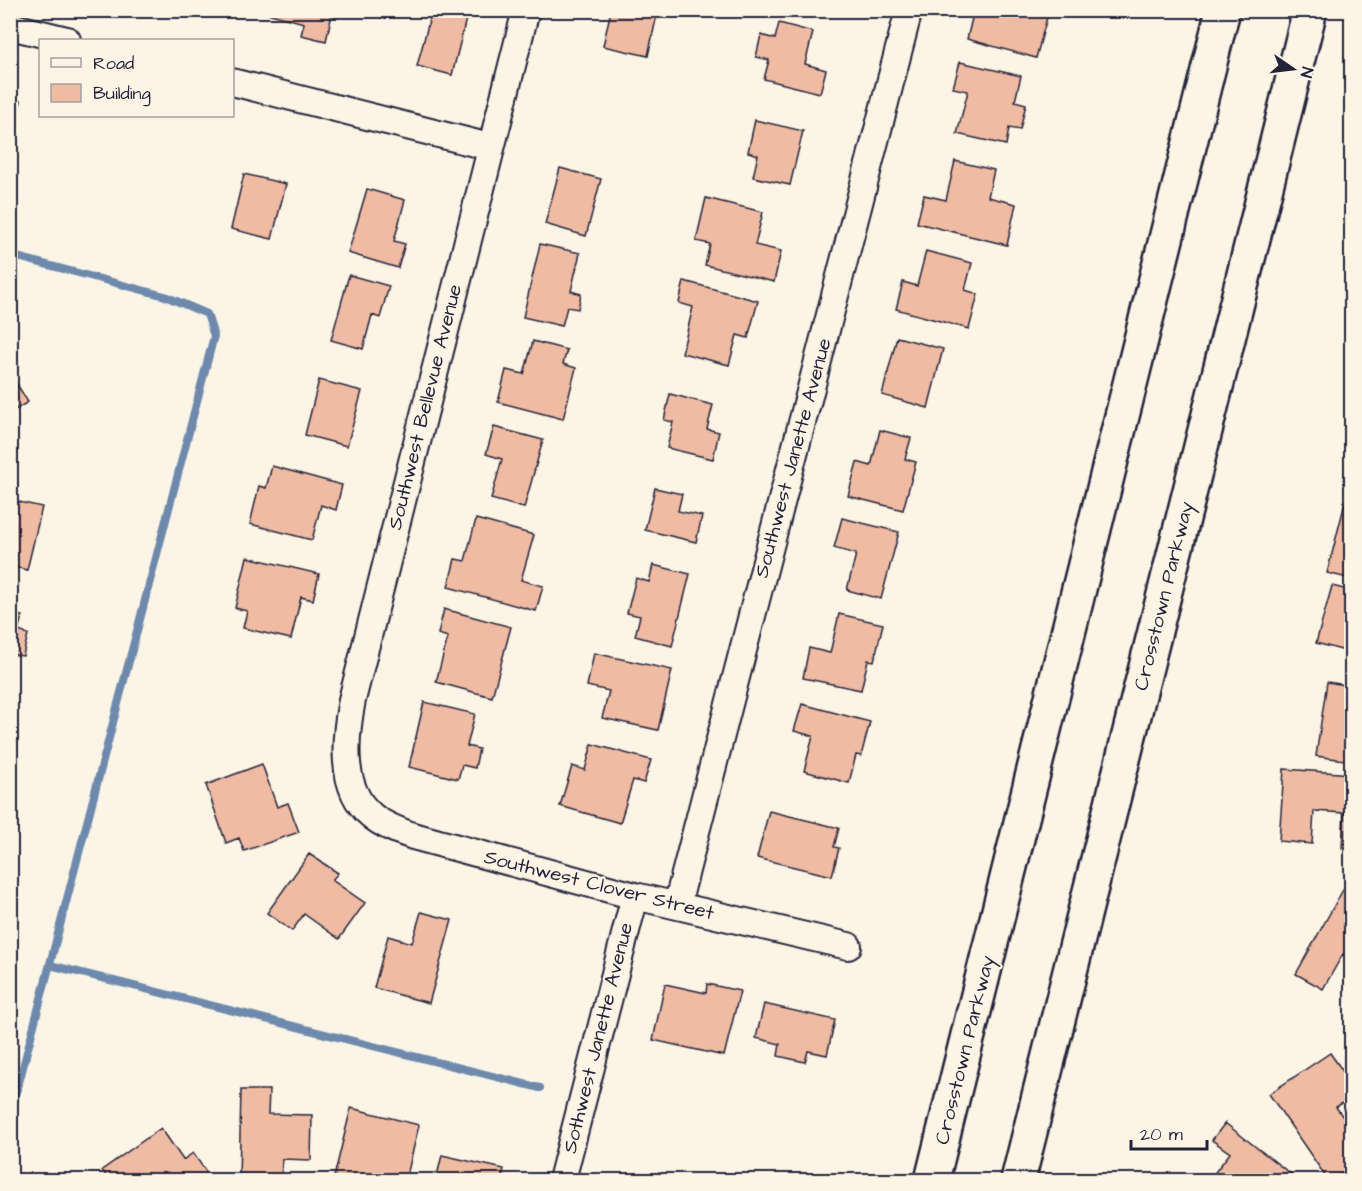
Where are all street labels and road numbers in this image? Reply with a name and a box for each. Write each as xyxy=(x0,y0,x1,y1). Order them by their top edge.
street label: Southwest Bellevue Avenue xyxy=(381,281,469,533)
street label: Southwest Janette Avenue xyxy=(748,335,839,581)
street label: Crosstown Parkway xyxy=(1127,499,1202,694)
street label: Southwest Clover Street xyxy=(481,843,717,927)
street label: Sothwest Janette Avenue xyxy=(556,920,640,1156)
street label: Crosstown Parkway xyxy=(928,953,1003,1148)

